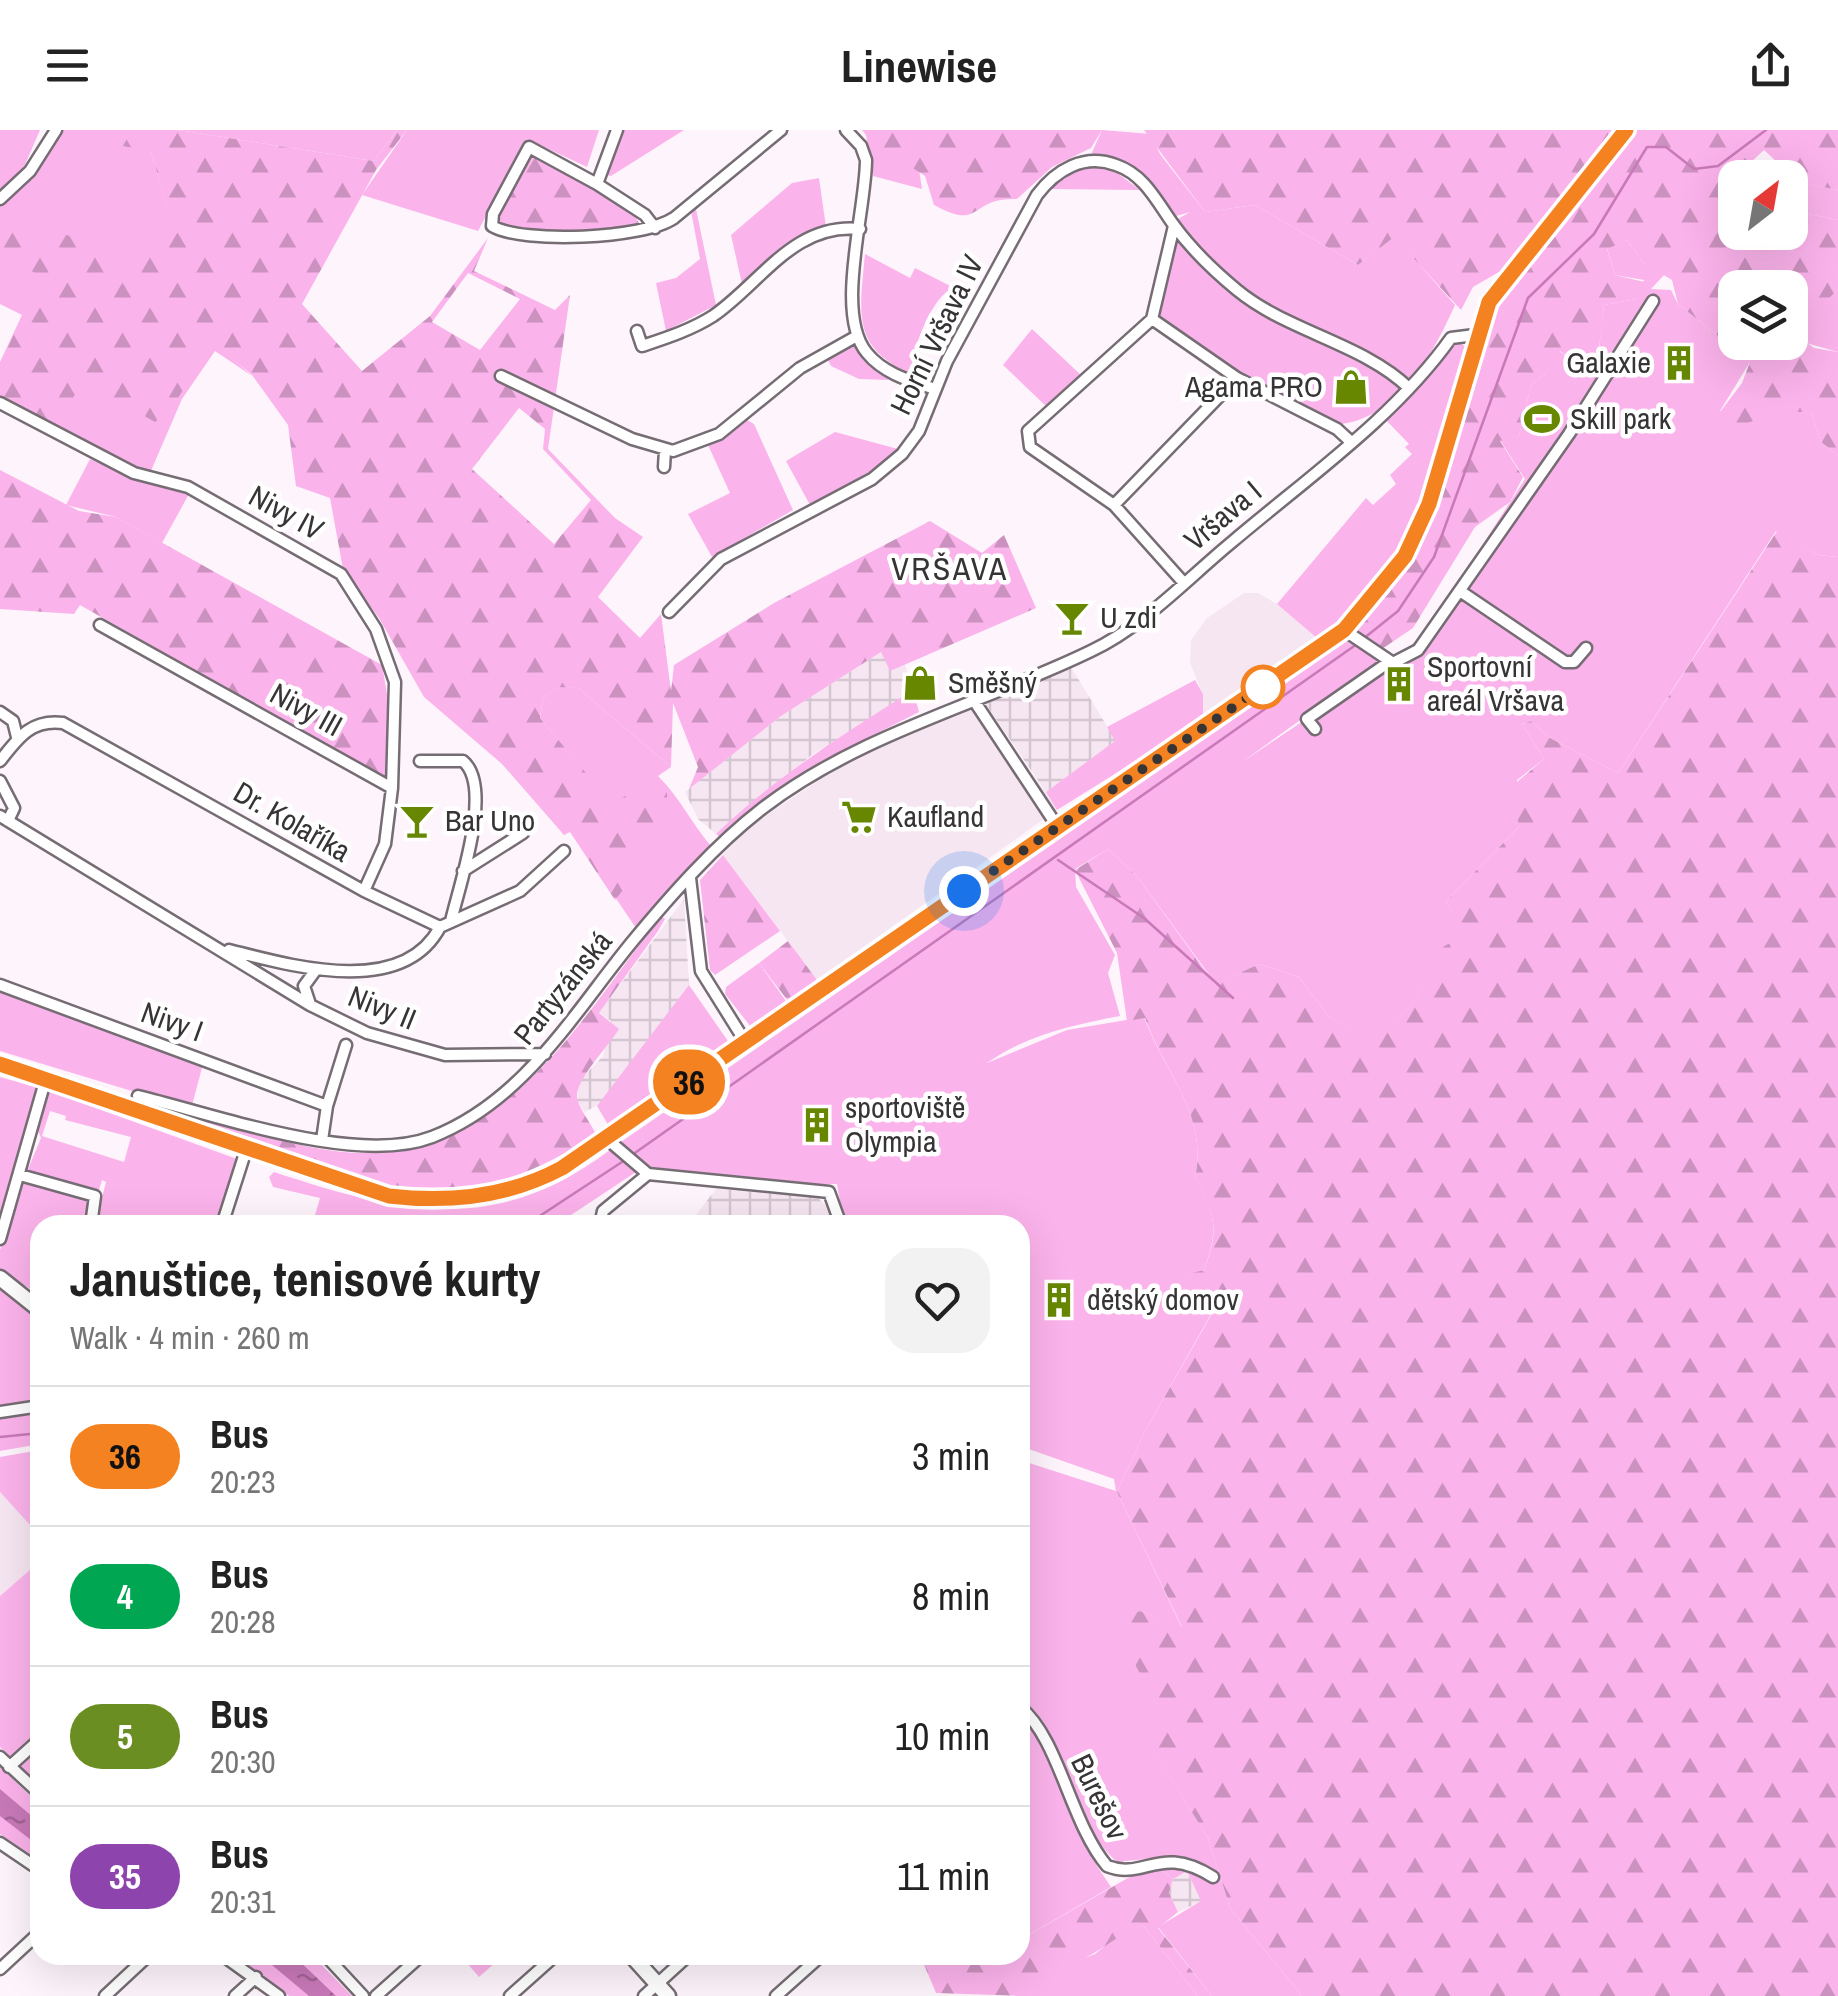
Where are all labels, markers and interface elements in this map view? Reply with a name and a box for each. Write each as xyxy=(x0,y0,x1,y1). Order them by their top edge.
text: Linewise xyxy=(841,35,997,96)
icon: menu xyxy=(40,38,95,93)
icon: share xyxy=(1743,38,1798,93)
north arrow xyxy=(1718,160,1808,250)
map controls xyxy=(1718,160,1808,360)
street label: Horní Vršava IV xyxy=(880,248,992,421)
button: layers xyxy=(1718,270,1808,360)
place label: Galaxie xyxy=(1566,342,1651,382)
building icon: Galaxie xyxy=(1660,344,1698,382)
place label: Agama PRO xyxy=(1184,366,1323,406)
shop icon: Agama PRO xyxy=(1332,368,1370,406)
place label: Skill park xyxy=(1570,398,1672,438)
sports icon: Skill park xyxy=(1523,400,1561,438)
street label: Vršava I xyxy=(1175,471,1269,559)
street label: Nivy IV xyxy=(242,475,331,549)
district label: VRŠAVA xyxy=(891,547,1009,590)
place label: U zdi xyxy=(1100,597,1157,637)
bar icon: U zdi xyxy=(1053,599,1091,637)
place label: Sportovní areál Vršava xyxy=(1427,646,1565,720)
place label: Směšný xyxy=(948,662,1038,702)
shop icon: Směšný xyxy=(901,664,939,702)
building icon: Sportovní areál Vršava xyxy=(1380,665,1418,703)
unlabelled marker xyxy=(1242,666,1284,708)
street label: Nivy III xyxy=(263,673,350,745)
street label: Dr. Kolaříka xyxy=(227,772,358,871)
place label: Kaufland xyxy=(887,796,984,836)
supermarket icon: Kaufland xyxy=(840,798,878,836)
place label: Bar Uno xyxy=(445,800,535,840)
bar icon: Bar Uno xyxy=(398,802,436,840)
your location xyxy=(939,866,989,916)
street label: Partyzánská xyxy=(504,922,621,1053)
street label: Nivy II xyxy=(343,975,422,1039)
street label: Nivy I xyxy=(136,992,209,1051)
line badge: 36 xyxy=(644,1050,734,1114)
text: 36 xyxy=(673,1059,705,1106)
place label: sportoviště Olympia xyxy=(845,1087,965,1161)
building icon: sportoviště Olympia xyxy=(798,1106,836,1144)
text: Januštice, tenisové kurty xyxy=(70,1246,540,1311)
button: heart xyxy=(885,1248,990,1353)
place label: dětský domov xyxy=(1087,1279,1239,1319)
building icon: dětský domov xyxy=(1040,1281,1078,1319)
text: Walk · 4 min · 260 m xyxy=(70,1316,310,1359)
text: Bus xyxy=(210,1409,269,1460)
text: 3 min xyxy=(912,1431,990,1482)
text: 36 xyxy=(109,1433,141,1480)
text: 20:23 xyxy=(210,1460,276,1503)
text: Bus xyxy=(210,1549,269,1600)
text: 8 min xyxy=(912,1571,990,1622)
text: 4 xyxy=(117,1573,133,1620)
text: 20:28 xyxy=(210,1600,276,1643)
text: Bus xyxy=(210,1689,269,1740)
text: 10 min xyxy=(895,1711,990,1762)
text: 5 xyxy=(117,1713,133,1760)
text: 20:30 xyxy=(210,1740,276,1783)
street label: Burešov xyxy=(1062,1747,1138,1847)
text: Bus xyxy=(210,1829,269,1880)
text: 11 min xyxy=(897,1851,990,1902)
text: 35 xyxy=(109,1853,141,1900)
text: 20:31 xyxy=(210,1880,276,1923)

